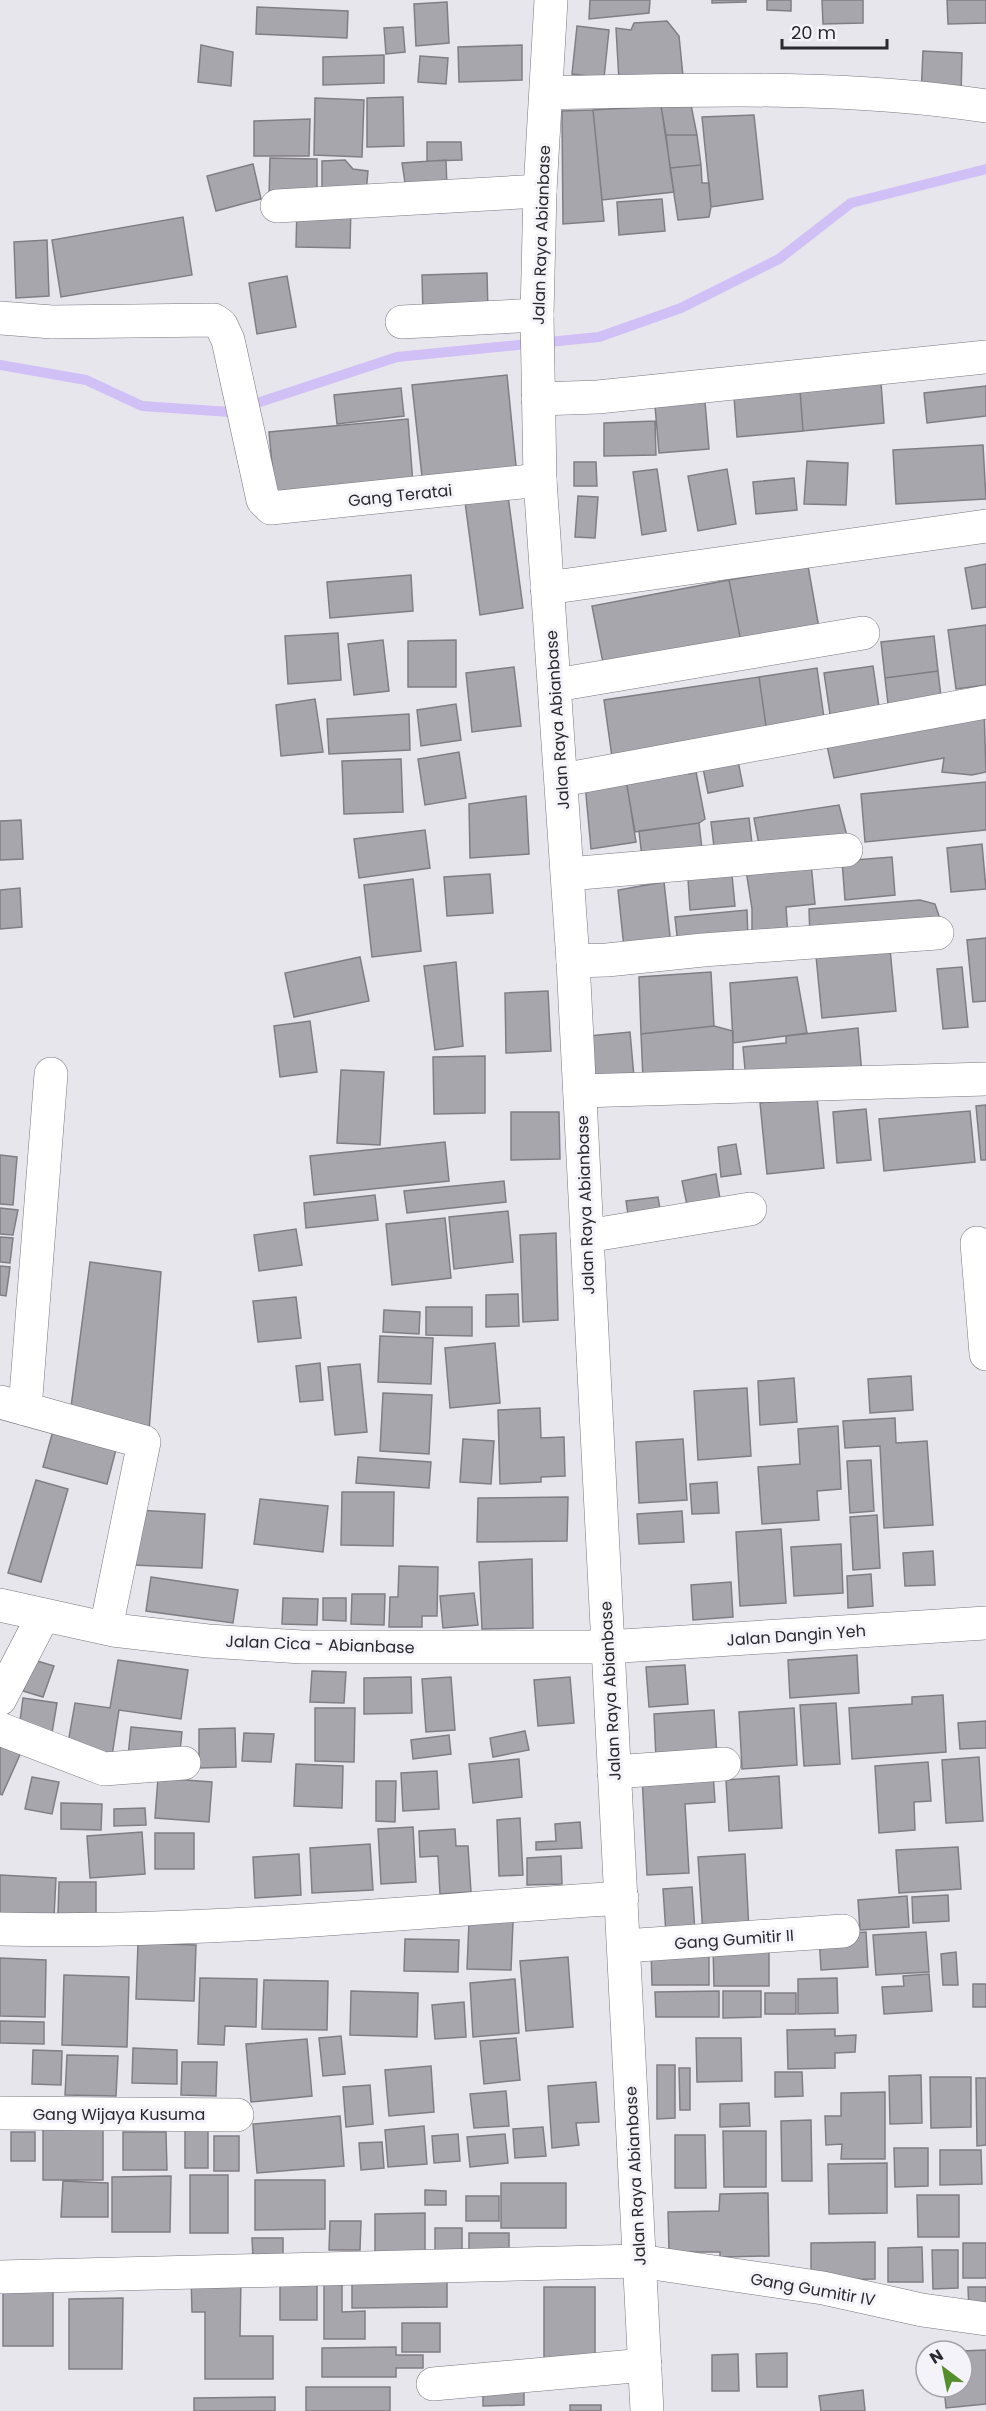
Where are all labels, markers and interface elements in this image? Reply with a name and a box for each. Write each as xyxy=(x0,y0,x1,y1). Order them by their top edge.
scale bar xyxy=(782,12,887,50)
text: 20 m xyxy=(791,20,836,45)
street label: Jalan Raya Abianbase xyxy=(527,145,556,325)
street label: Gang Teratai xyxy=(347,479,453,512)
street label: Jalan Raya Abianbase xyxy=(540,629,575,810)
street label: Jalan Raya Abianbase xyxy=(571,1115,600,1295)
street label: Jalan Raya Abianbase xyxy=(594,1601,627,1781)
street label: Jalan Dangin Yeh xyxy=(726,1619,867,1652)
street label: Jalan Cica - Abianbase xyxy=(225,1630,415,1659)
street label: Gang Gumitir II xyxy=(674,1924,794,1955)
street label: Jalan Raya Abianbase xyxy=(619,2086,652,2266)
street label: Gang Wijaya Kusuma xyxy=(33,2103,205,2126)
street label: Gang Gumitir IV xyxy=(749,2267,877,2312)
north arrow xyxy=(914,2339,974,2399)
text: N xyxy=(925,2344,948,2370)

